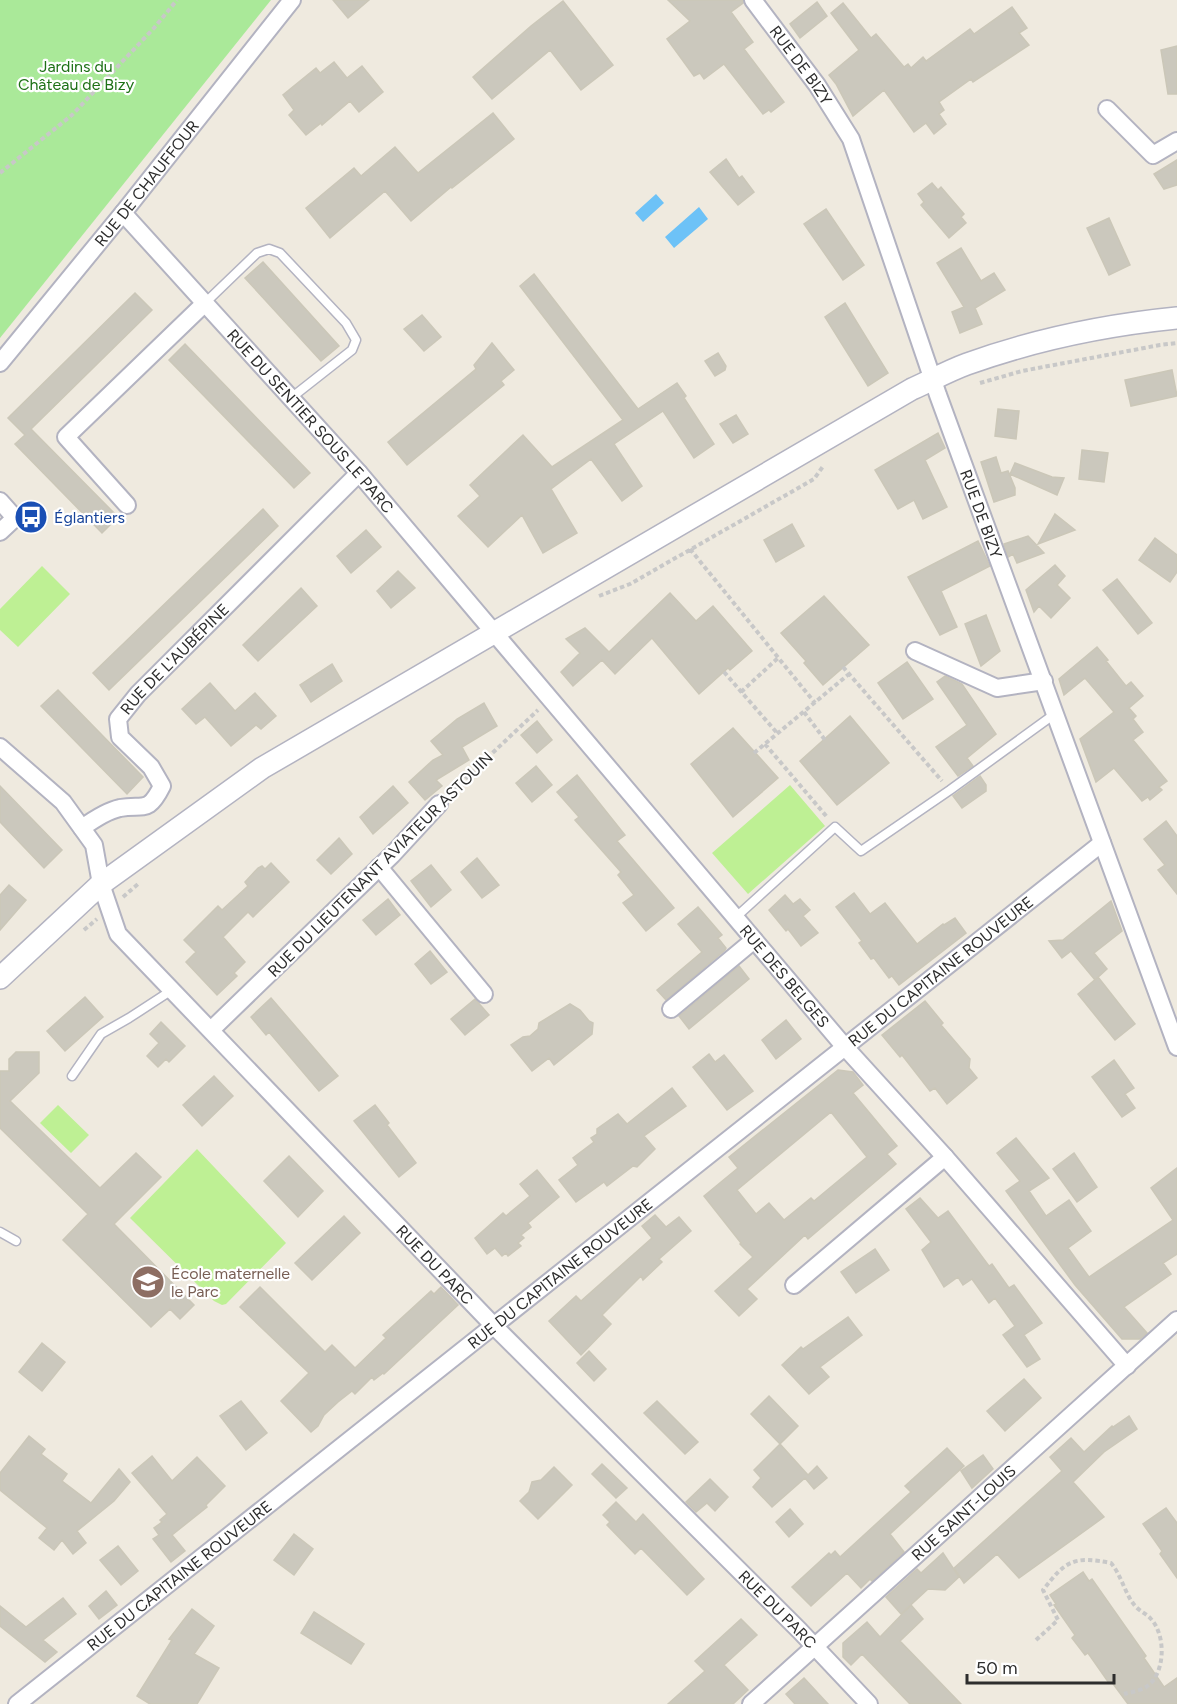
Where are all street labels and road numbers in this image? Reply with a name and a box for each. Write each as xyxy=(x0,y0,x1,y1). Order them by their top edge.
street label: RUE DE BIZY xyxy=(766,22,836,109)
street label: RUE DE CHAUFFOUR xyxy=(91,116,203,250)
street label: RUE DU SENTIER SOUS LE PARC xyxy=(223,325,398,517)
street label: RUE DE BIZY xyxy=(956,467,1006,561)
street label: RUE DE L'AUBÉPINE xyxy=(116,600,233,718)
street label: RUE DU LIEUTENANT AVIATEUR ASTOUIN xyxy=(264,748,497,981)
street label: RUE DU CAPITAINE ROUVEURE xyxy=(845,892,1037,1051)
street label: RUE DES BELGES xyxy=(736,921,833,1031)
street label: RUE DU CAPITAINE ROUVEURE xyxy=(464,1194,656,1353)
street label: RUE DU PARC xyxy=(392,1221,477,1308)
street label: RUE SAINT-LOUIS xyxy=(908,1461,1020,1565)
street label: RUE DU CAPITAINE ROUVEURE xyxy=(83,1497,276,1655)
street label: RUE DU PARC xyxy=(734,1566,820,1652)

